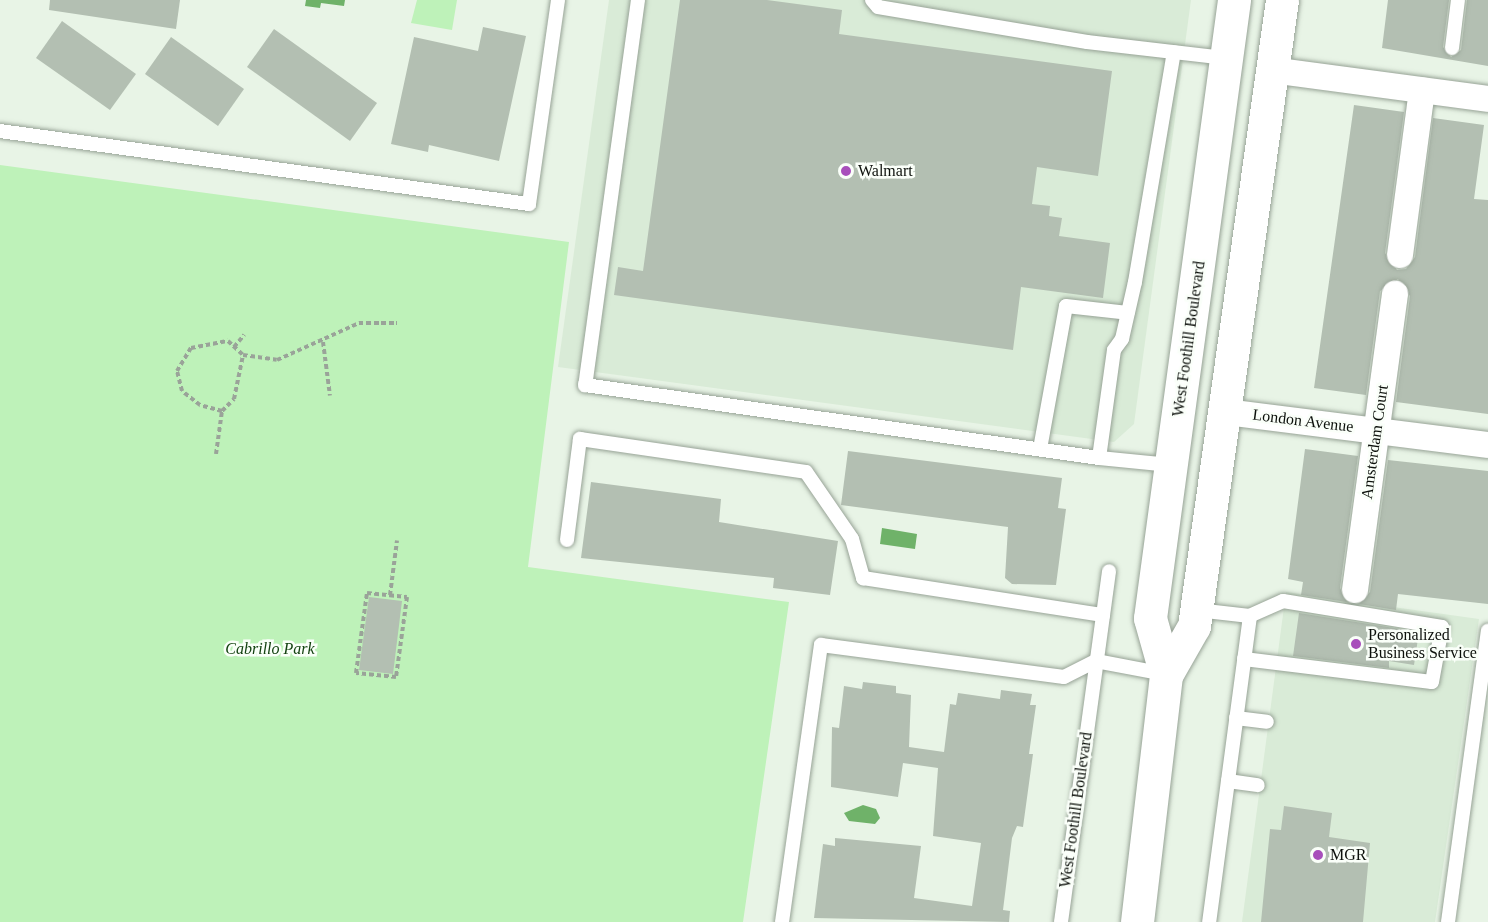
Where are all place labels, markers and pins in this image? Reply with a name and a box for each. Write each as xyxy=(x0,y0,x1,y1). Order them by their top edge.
place label: Walmart xyxy=(858,161,913,181)
marker: Walmart xyxy=(839,164,853,178)
place label: Personalized Business Service xyxy=(1368,625,1477,663)
marker: Personalized Business Service xyxy=(1349,637,1363,651)
place label: MGR xyxy=(1330,845,1366,865)
marker: MGR xyxy=(1311,848,1325,862)

